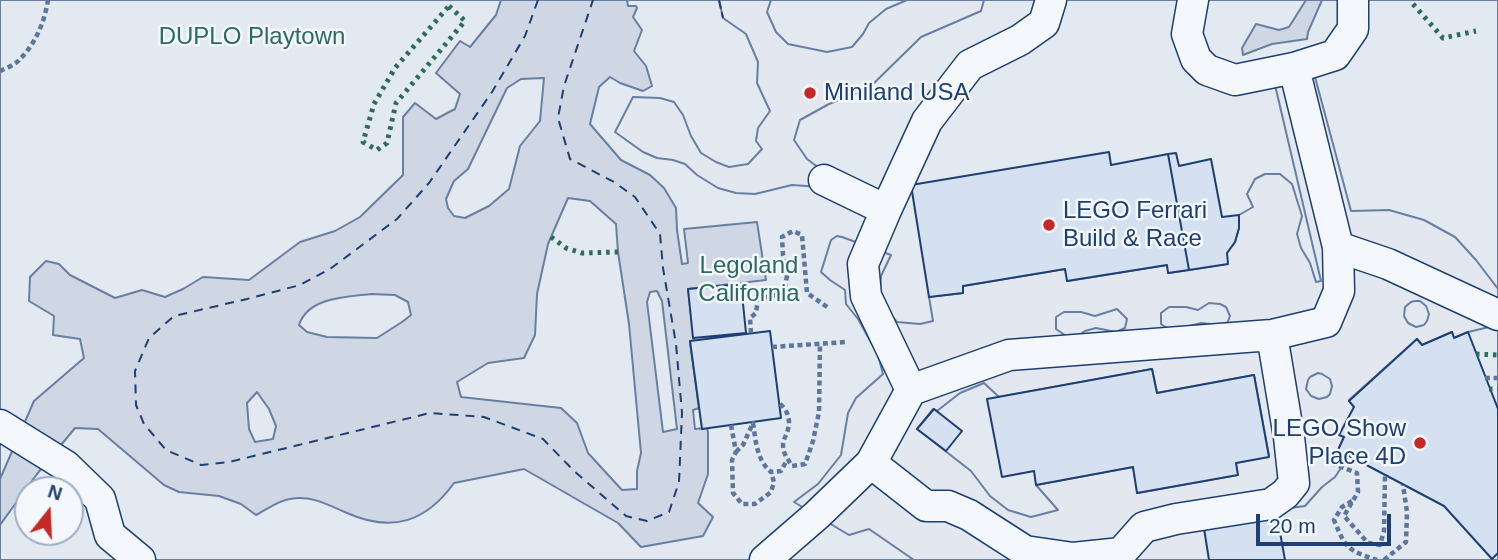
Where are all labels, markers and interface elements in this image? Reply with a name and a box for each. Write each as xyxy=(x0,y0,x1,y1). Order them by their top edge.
park label: DUPLO Playtown xyxy=(159,23,345,51)
place label: Miniland USA xyxy=(824,79,969,107)
marker: Miniland USA xyxy=(802,85,818,101)
place label: LEGO Ferrari Build & Race xyxy=(1063,197,1207,253)
marker: LEGO Ferrari Build & Race xyxy=(1041,217,1057,233)
park label: Legoland California xyxy=(698,252,800,308)
place label: LEGO Show Place 4D xyxy=(1273,415,1406,471)
marker: LEGO Show Place 4D xyxy=(1412,435,1428,451)
north arrow xyxy=(14,476,84,546)
text: N xyxy=(45,480,65,505)
scale bar xyxy=(1260,500,1395,544)
text: 20 m xyxy=(1269,514,1316,537)

